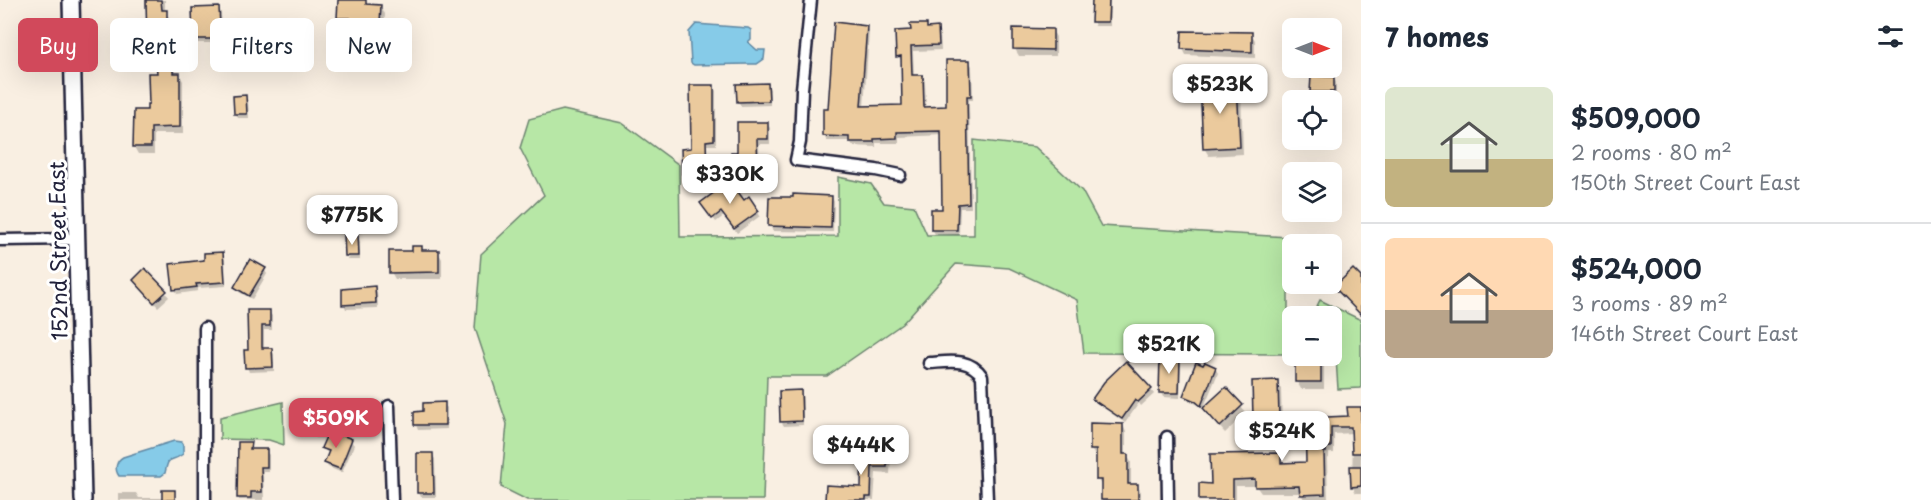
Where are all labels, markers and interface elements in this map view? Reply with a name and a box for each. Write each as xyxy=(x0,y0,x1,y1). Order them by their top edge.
text: 7 homes xyxy=(1385,17,1489,56)
chip: Buy xyxy=(18,18,98,72)
chip: Rent xyxy=(110,18,198,72)
chip: Filters xyxy=(210,18,314,72)
chip: New xyxy=(326,18,412,72)
north arrow xyxy=(1282,18,1342,78)
map controls xyxy=(1282,18,1342,366)
icon: filters xyxy=(1874,20,1907,53)
pin: $523K xyxy=(1178,64,1262,115)
text: $523K xyxy=(1187,68,1253,98)
button: locate xyxy=(1282,90,1342,150)
text: $509,000 xyxy=(1571,98,1701,137)
icon: home xyxy=(1433,111,1505,183)
text: 2 rooms · 80 m² xyxy=(1571,137,1732,167)
pin: $330K xyxy=(688,154,772,205)
text: $330K xyxy=(696,158,764,188)
street label: 152nd Street East xyxy=(39,161,75,341)
button: layers xyxy=(1282,162,1342,222)
text: 150th Street Court East xyxy=(1571,167,1800,197)
pin: $775K xyxy=(310,195,394,246)
text: $775K xyxy=(321,199,383,229)
button: + xyxy=(1282,234,1342,294)
text: $524,000 xyxy=(1571,249,1702,288)
icon: home xyxy=(1433,262,1505,334)
text: 3 rooms · 89 m² xyxy=(1571,288,1728,318)
button: − xyxy=(1282,306,1342,366)
text: 146th Street Court East xyxy=(1571,318,1798,348)
pin: $521K xyxy=(1127,324,1211,375)
text: $521K xyxy=(1137,328,1201,358)
pin: $509K xyxy=(294,398,378,449)
text: $509K xyxy=(303,402,369,432)
pin: $524K xyxy=(1240,411,1324,462)
text: $524K xyxy=(1249,415,1315,445)
pin: $444K xyxy=(819,425,903,476)
text: $444K xyxy=(827,429,895,459)

